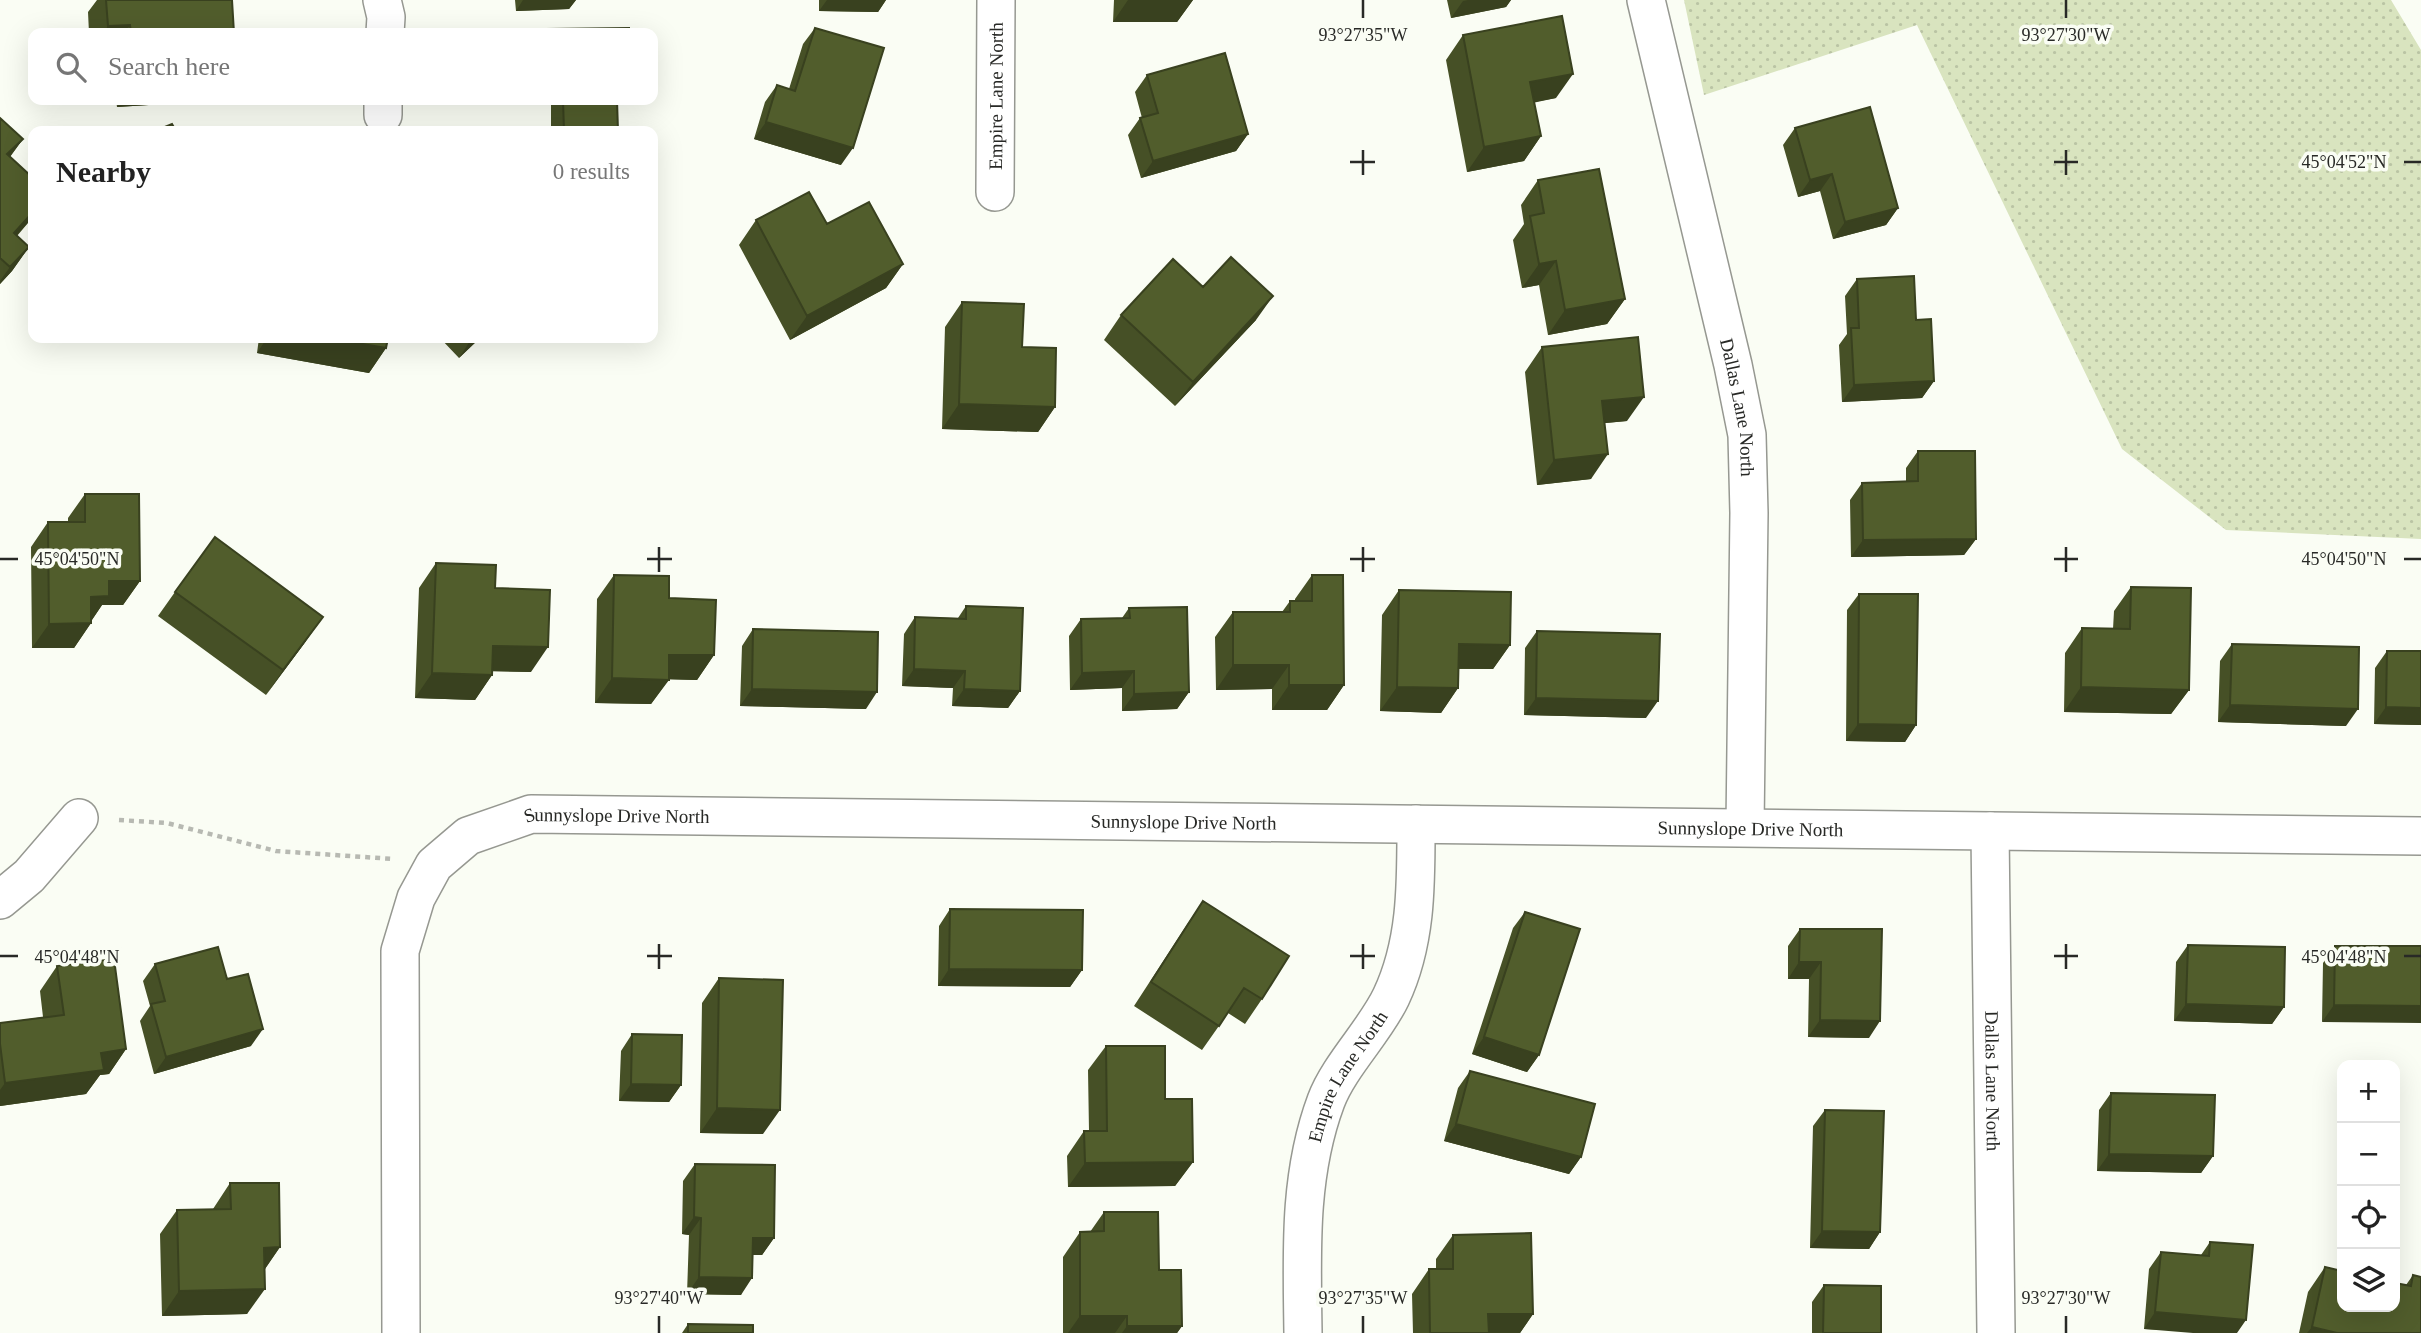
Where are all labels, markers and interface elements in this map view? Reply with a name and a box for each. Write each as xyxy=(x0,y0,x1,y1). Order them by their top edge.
street label: Empire Lane North xyxy=(985,22,1007,170)
text: 93°27'35"W xyxy=(1319,25,1407,45)
text: 93°27'30"W xyxy=(2022,25,2110,45)
search box xyxy=(28,28,658,105)
icon: search xyxy=(52,48,90,86)
text: Search here xyxy=(108,52,230,81)
text: 45°04'52"N xyxy=(2302,152,2386,172)
text: Nearby xyxy=(56,155,151,188)
text: 0 results xyxy=(553,159,630,184)
street label: Dallas Lane North xyxy=(1716,336,1758,477)
text: 45°04'50"N xyxy=(35,549,119,569)
text: 45°04'50"N xyxy=(2302,549,2386,569)
street label: Sunnyslope Drive North xyxy=(521,803,710,827)
street label: Sunnyslope Drive North xyxy=(1091,811,1277,834)
street label: Sunnyslope Drive North xyxy=(1658,817,1844,840)
text: 45°04'48"N xyxy=(35,947,119,967)
text: 45°04'48"N xyxy=(2302,947,2386,967)
street label: Empire Lane North xyxy=(1304,1007,1392,1144)
street label: Dallas Lane North xyxy=(1981,1011,2004,1152)
map controls xyxy=(2337,1060,2400,1312)
button: + xyxy=(2337,1060,2400,1123)
button: − xyxy=(2337,1123,2400,1186)
button: locate xyxy=(2337,1186,2400,1249)
button: layers xyxy=(2337,1249,2400,1312)
text: 93°27'40"W xyxy=(615,1288,703,1308)
text: 93°27'35"W xyxy=(1319,1288,1407,1308)
text: 93°27'30"W xyxy=(2022,1288,2110,1308)

